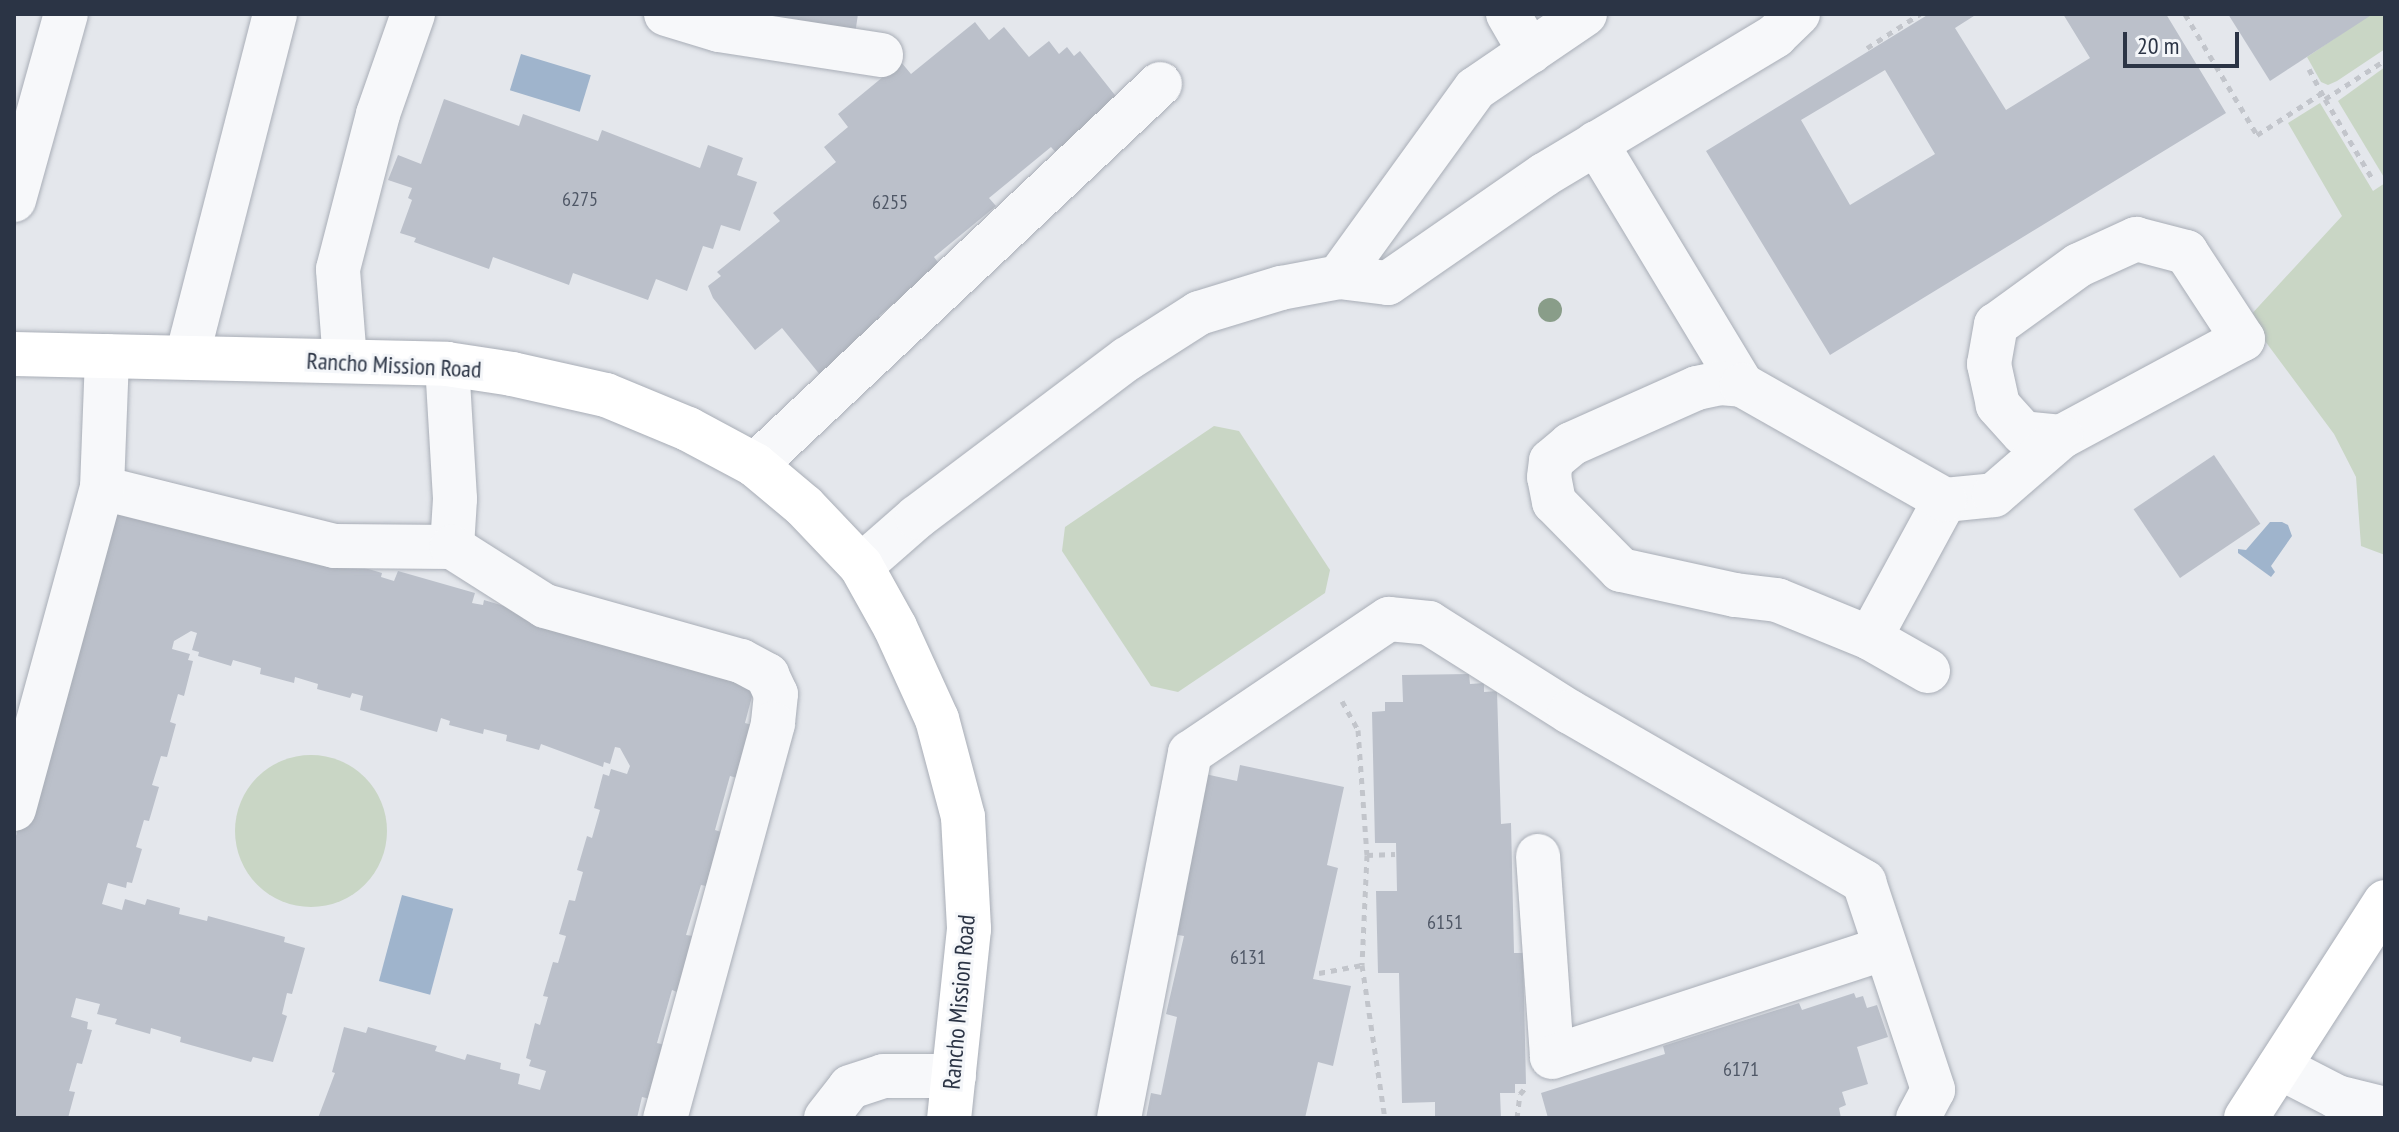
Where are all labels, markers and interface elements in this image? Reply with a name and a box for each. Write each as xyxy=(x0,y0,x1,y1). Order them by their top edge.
scale bar xyxy=(2127,16,2243,66)
text: 20 m xyxy=(2137,30,2179,61)
house number: 6275 xyxy=(562,187,598,211)
house number: 6255 xyxy=(872,190,908,214)
street label: Rancho Mission Road xyxy=(306,346,482,384)
house number: 6151 xyxy=(1427,910,1463,934)
street label: Rancho Mission Road xyxy=(937,914,981,1090)
house number: 6131 xyxy=(1230,945,1266,969)
house number: 6171 xyxy=(1723,1057,1759,1081)

